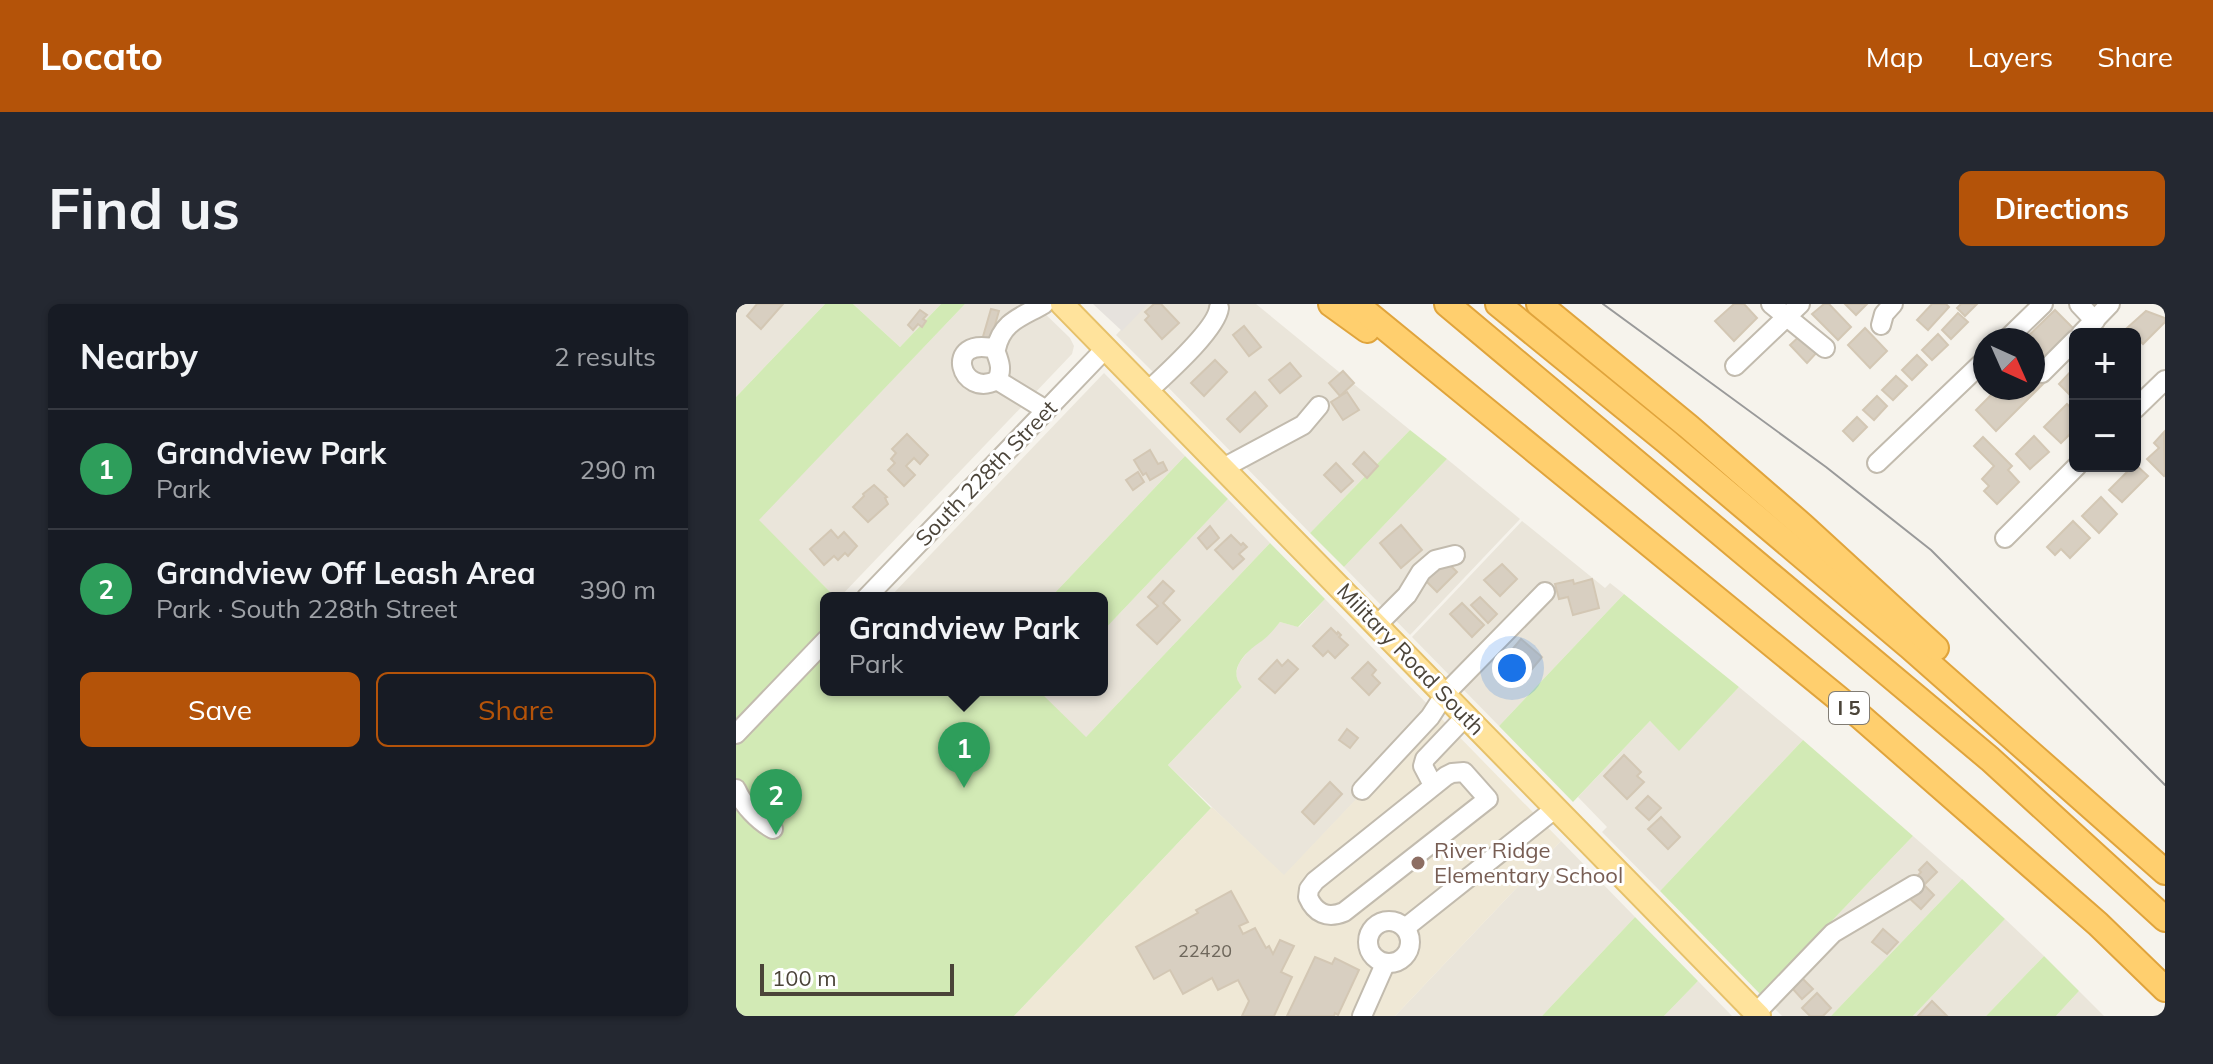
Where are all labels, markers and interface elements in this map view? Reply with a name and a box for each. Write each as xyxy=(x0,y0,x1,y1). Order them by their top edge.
text: Locato xyxy=(40,32,163,80)
text: Map xyxy=(1866,39,1923,74)
text: Layers xyxy=(1967,39,2053,74)
text: Share xyxy=(2097,39,2173,74)
button: Directions xyxy=(1959,171,2165,246)
text: Find us xyxy=(48,173,240,243)
north arrow xyxy=(1973,328,2045,400)
map controls xyxy=(2069,328,2141,472)
button: + xyxy=(2069,328,2141,400)
text: Nearby xyxy=(80,335,198,378)
text: 2 results xyxy=(554,340,656,373)
street label: South 228th Street xyxy=(909,394,1063,552)
button: − xyxy=(2069,400,2141,472)
text: Grandview Park xyxy=(156,434,386,472)
text: 1 xyxy=(98,453,114,486)
text: 290 m xyxy=(580,453,656,486)
text: Park xyxy=(156,472,211,505)
text: Grandview Off Leash Area xyxy=(156,554,536,592)
text: 2 xyxy=(98,573,114,606)
text: 390 m xyxy=(580,573,656,606)
street label: Military Road South xyxy=(1331,577,1491,741)
text: Park · South 228th Street xyxy=(156,592,457,625)
popup xyxy=(820,592,1108,696)
text: Grandview Park xyxy=(849,609,1079,647)
text: Park xyxy=(849,647,904,680)
your location xyxy=(1492,648,1532,688)
button: Save xyxy=(80,672,360,747)
button: Share xyxy=(376,672,656,747)
road number: I 5 xyxy=(1829,692,1869,724)
pin: 1 xyxy=(938,722,990,788)
pin: 2 xyxy=(750,769,802,835)
place label: River Ridge Elementary School xyxy=(1434,836,1623,889)
marker: River Ridge Elementary School xyxy=(1409,854,1427,872)
house number: 22420 xyxy=(1178,939,1232,962)
scale bar xyxy=(760,960,954,996)
text: 100 m xyxy=(772,964,837,992)

